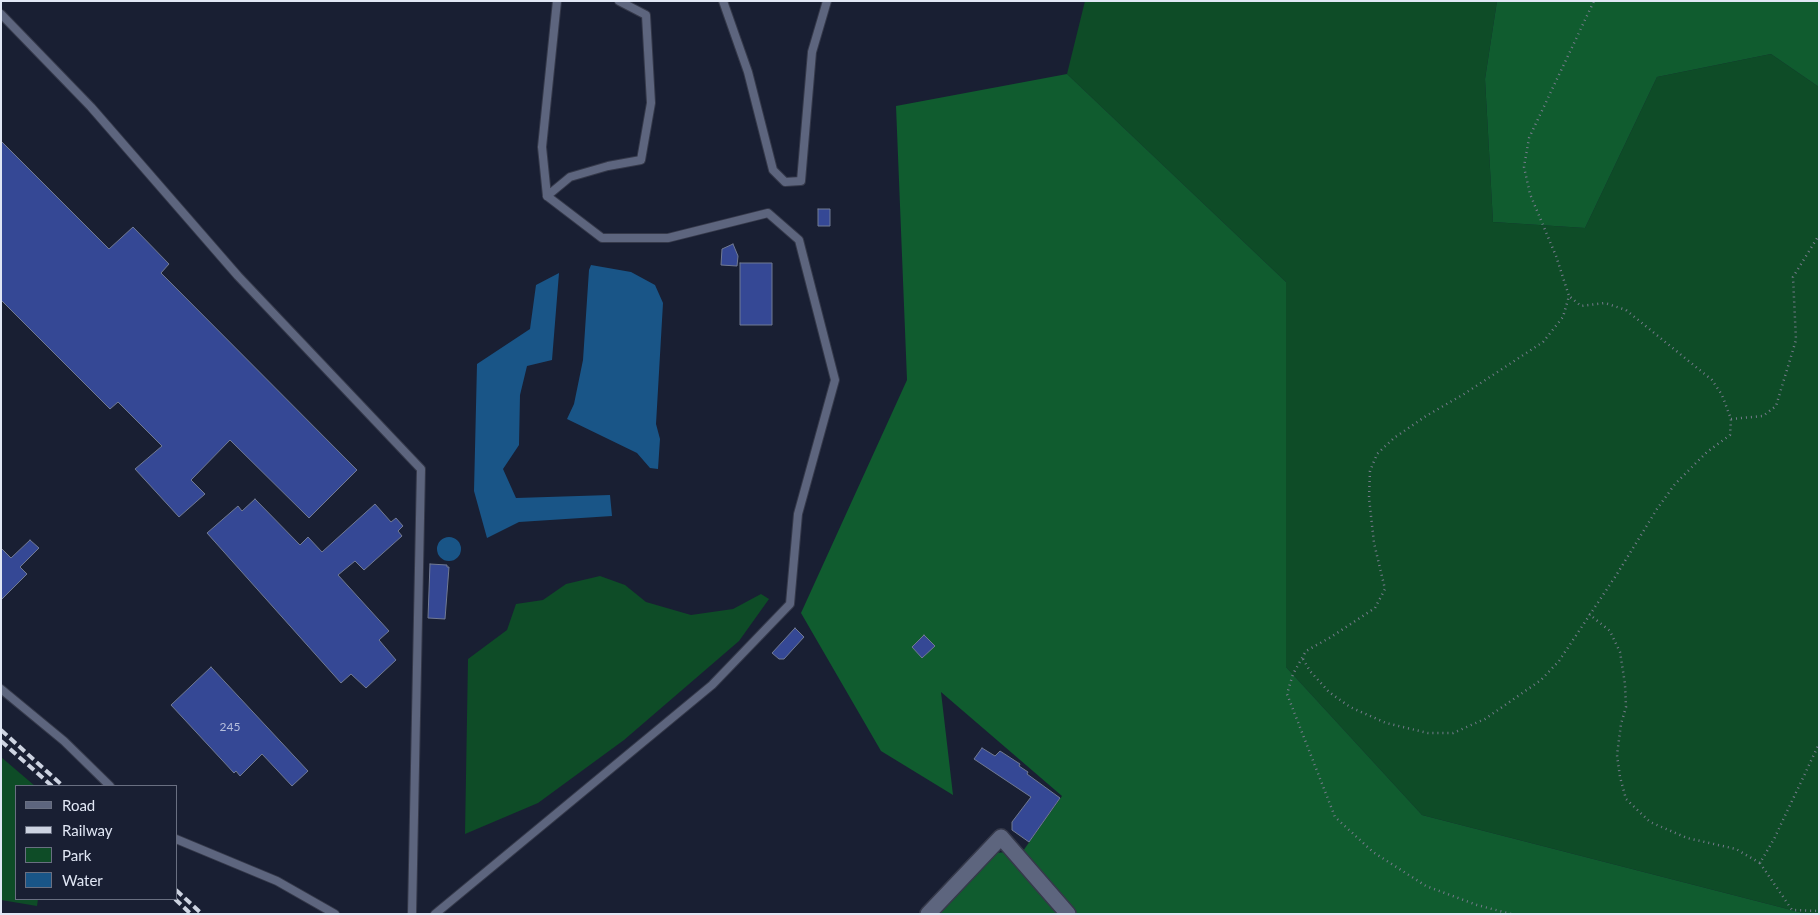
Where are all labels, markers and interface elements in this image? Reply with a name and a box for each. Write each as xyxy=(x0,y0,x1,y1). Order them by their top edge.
house number: 245 xyxy=(220,720,240,734)
legend xyxy=(15,785,178,900)
text: Road xyxy=(62,796,95,814)
text: Railway xyxy=(62,821,113,839)
text: Park xyxy=(62,846,91,864)
text: Water xyxy=(62,871,103,889)

